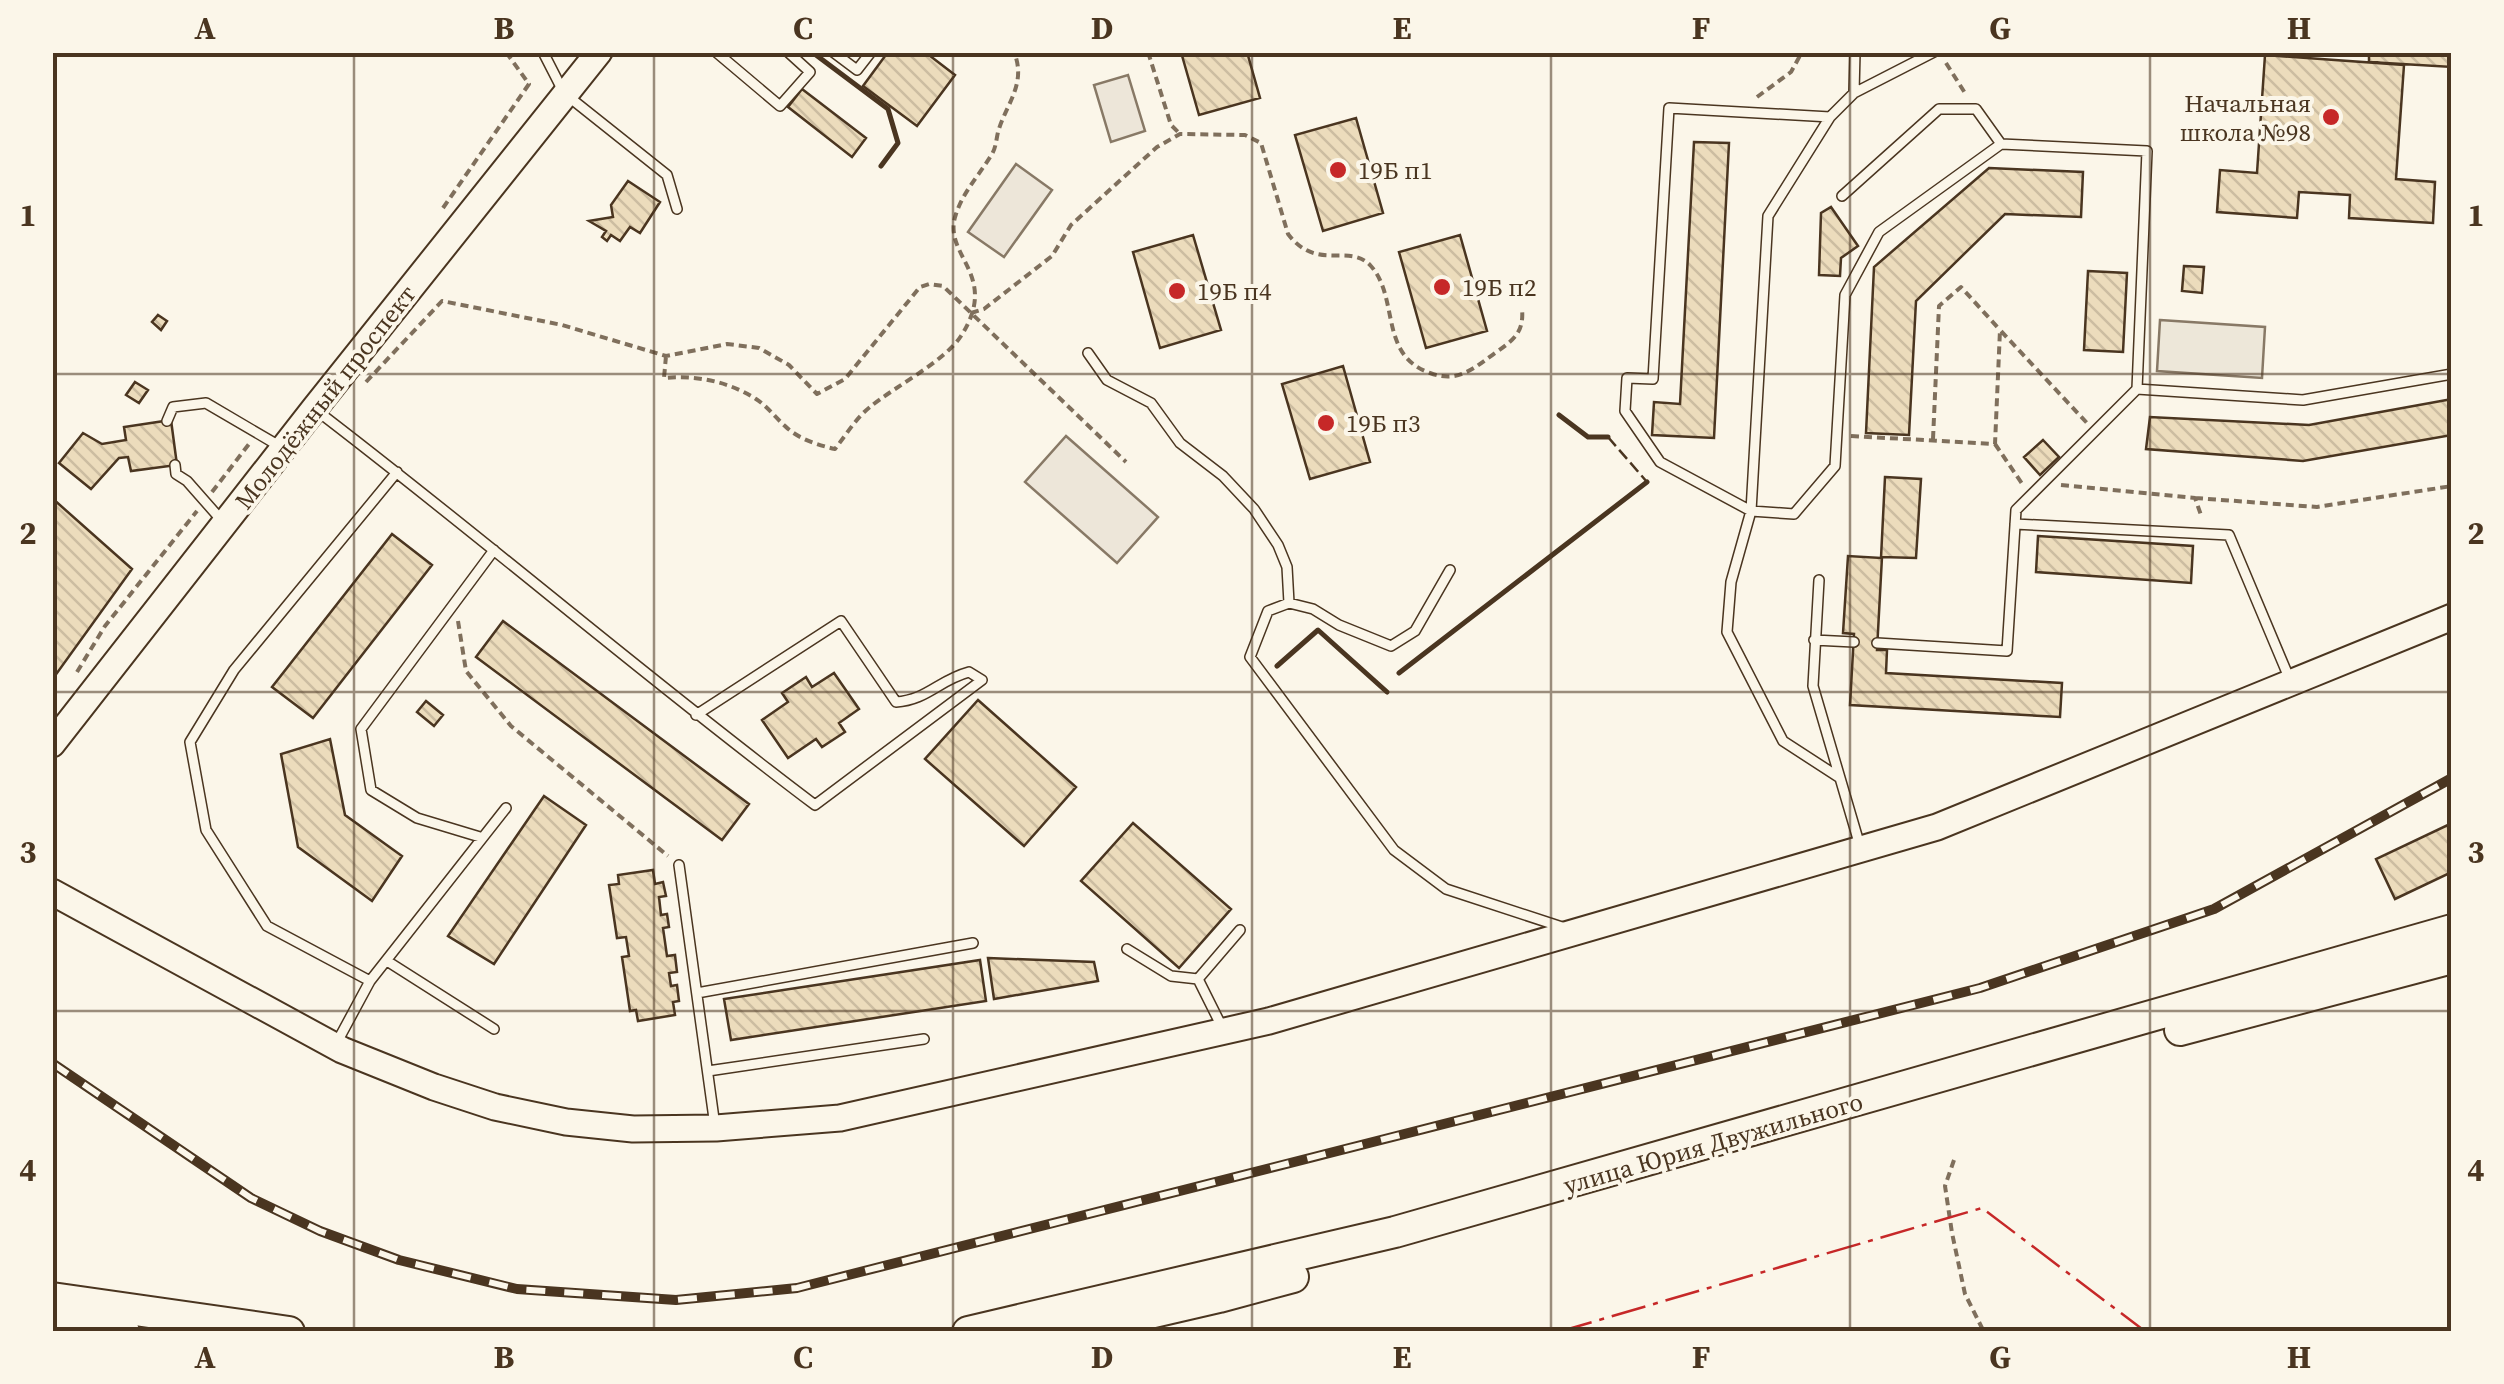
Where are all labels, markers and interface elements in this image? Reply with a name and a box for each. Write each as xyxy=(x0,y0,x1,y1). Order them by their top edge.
text: A xyxy=(194,6,216,50)
text: B xyxy=(494,6,515,50)
text: C xyxy=(793,6,813,50)
text: D xyxy=(1091,6,1113,50)
text: E xyxy=(1392,6,1412,50)
text: F xyxy=(1692,6,1710,50)
text: G xyxy=(1989,6,2011,50)
text: H xyxy=(2287,6,2311,50)
place label: Начальная школа №98 xyxy=(2180,86,2311,149)
marker: Начальная школа №98 xyxy=(2320,106,2342,128)
place label: 19Б п1 xyxy=(1358,153,1432,187)
marker: 19Б п1 xyxy=(1327,159,1349,181)
text: 1 xyxy=(19,193,37,237)
text: 1 xyxy=(2467,193,2485,237)
place label: 19Б п2 xyxy=(1462,270,1536,304)
place label: 19Б п4 xyxy=(1197,274,1272,308)
marker: 19Б п2 xyxy=(1431,276,1453,298)
street label: Молодёжный проспект xyxy=(227,278,423,516)
marker: 19Б п4 xyxy=(1166,280,1188,302)
place label: 19Б п3 xyxy=(1346,406,1420,440)
marker: 19Б п3 xyxy=(1315,412,1337,434)
text: 2 xyxy=(19,511,37,555)
text: 2 xyxy=(2467,511,2485,555)
text: 3 xyxy=(19,830,37,874)
text: 3 xyxy=(2467,830,2485,874)
street label: улица Юрия Двужильного xyxy=(1559,1084,1867,1202)
text: 4 xyxy=(19,1148,37,1192)
text: 4 xyxy=(2467,1148,2485,1192)
text: A xyxy=(194,1335,216,1379)
text: B xyxy=(494,1335,515,1379)
text: C xyxy=(793,1335,813,1379)
text: D xyxy=(1091,1335,1113,1379)
text: E xyxy=(1392,1335,1412,1379)
text: F xyxy=(1692,1335,1710,1379)
text: G xyxy=(1989,1335,2011,1379)
text: H xyxy=(2287,1335,2311,1379)

